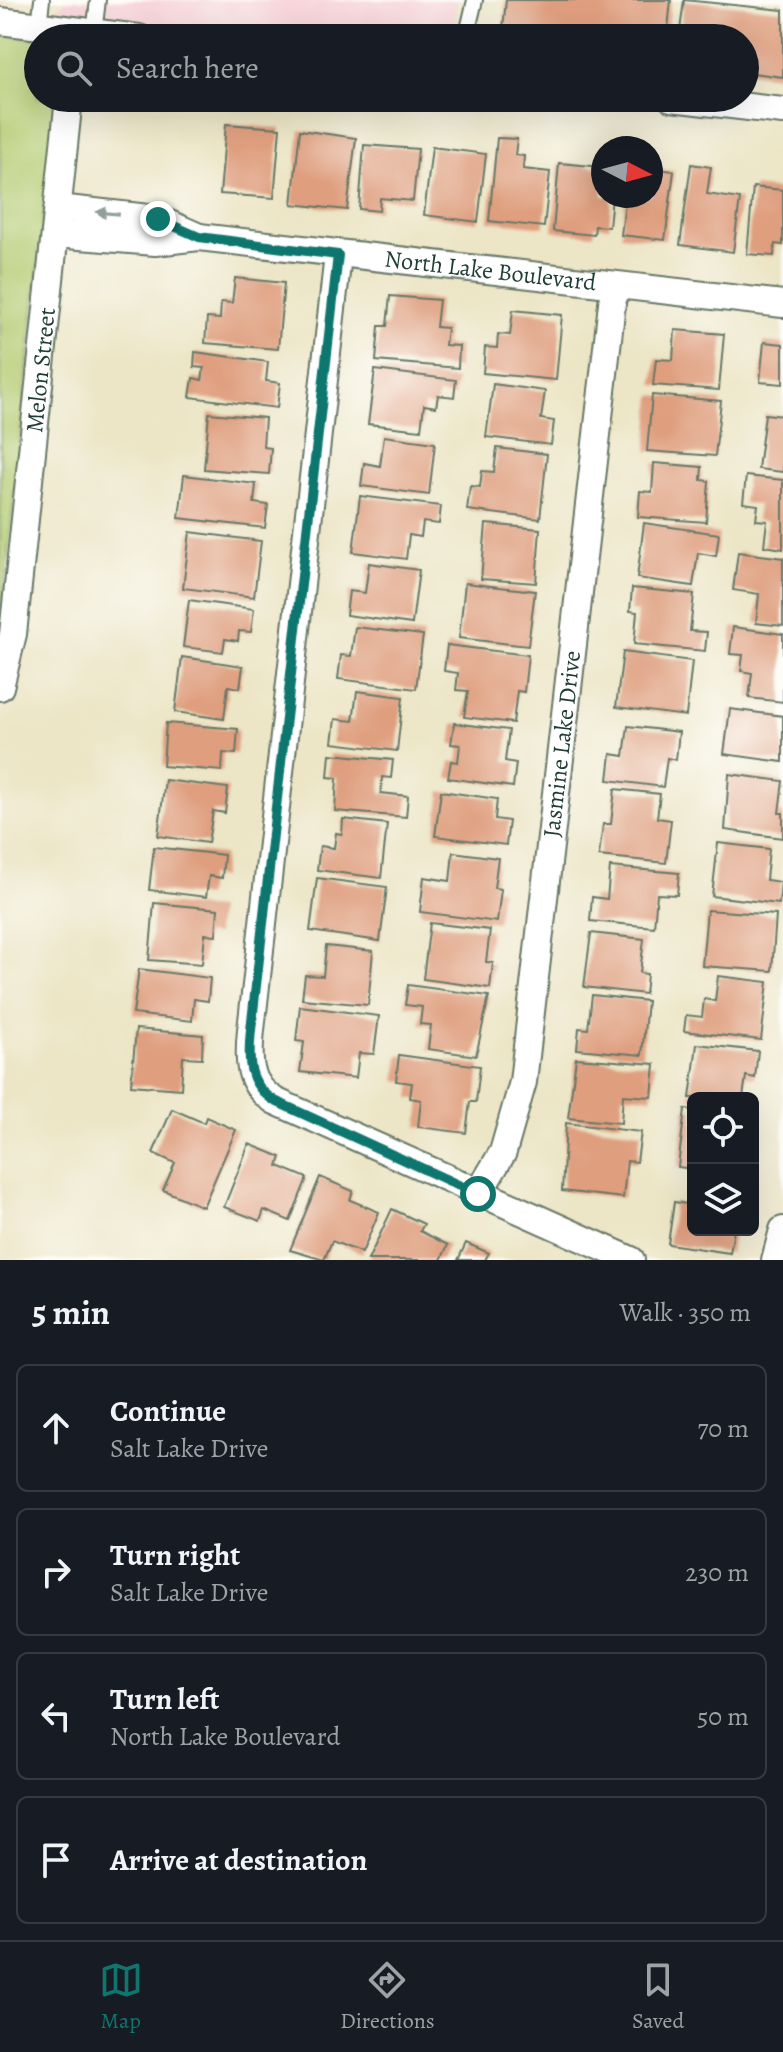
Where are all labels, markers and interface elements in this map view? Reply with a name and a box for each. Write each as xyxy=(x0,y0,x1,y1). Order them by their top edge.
search box xyxy=(24,24,759,112)
icon: search xyxy=(52,46,96,90)
text: Search here xyxy=(116,48,259,88)
north arrow xyxy=(591,136,663,208)
route end xyxy=(140,201,176,237)
one-way arrow xyxy=(95,207,120,220)
street label: North Lake Boulevard xyxy=(383,242,598,298)
street label: Melon Street xyxy=(18,306,63,434)
street label: Jasmine Lake Drive xyxy=(535,649,588,839)
map controls xyxy=(687,1092,759,1236)
button: locate xyxy=(687,1092,759,1164)
button: layers xyxy=(687,1164,759,1236)
route start xyxy=(460,1176,496,1212)
text: 5 min xyxy=(32,1289,110,1336)
text: Walk · 350 m xyxy=(619,1295,751,1330)
text: Continue xyxy=(110,1391,226,1431)
icon: ahead xyxy=(34,1406,78,1450)
text: 70 m xyxy=(697,1411,749,1446)
text: Salt Lake Drive xyxy=(110,1431,268,1466)
text: Turn right xyxy=(110,1535,240,1575)
icon: right xyxy=(34,1550,78,1594)
text: 230 m xyxy=(685,1555,749,1590)
text: Salt Lake Drive xyxy=(110,1575,268,1610)
text: Turn left xyxy=(110,1679,219,1719)
icon: left xyxy=(34,1694,78,1738)
text: 50 m xyxy=(697,1699,749,1734)
text: North Lake Boulevard xyxy=(110,1719,340,1754)
icon: arrive xyxy=(34,1838,78,1882)
text: Arrive at destination xyxy=(110,1840,367,1880)
tab: Map xyxy=(99,1958,143,2036)
tab: Directions xyxy=(340,1958,435,2036)
tab: Saved xyxy=(632,1958,684,2036)

